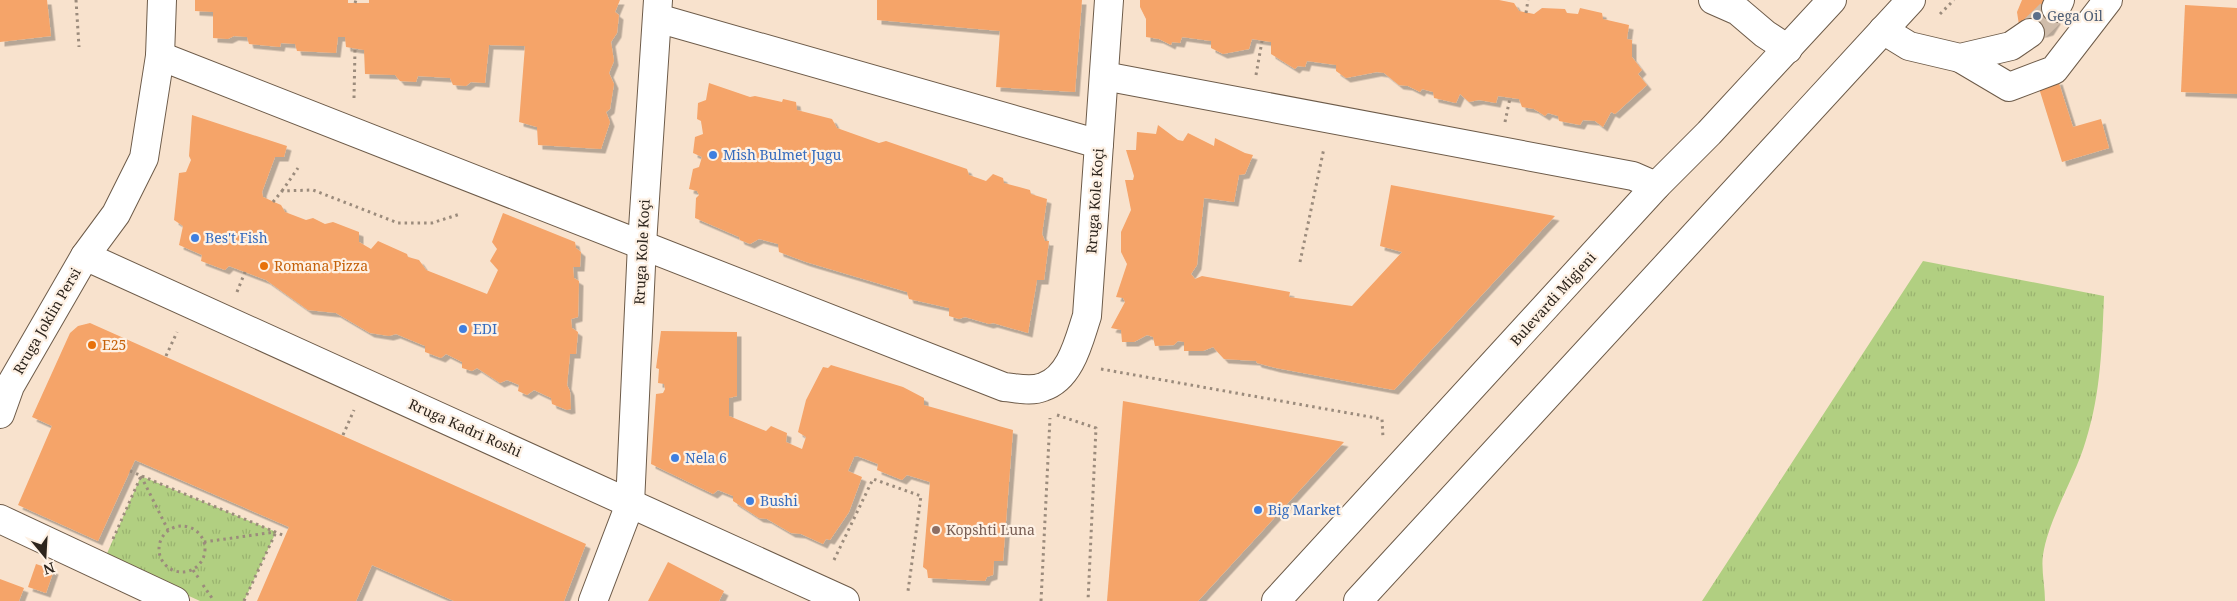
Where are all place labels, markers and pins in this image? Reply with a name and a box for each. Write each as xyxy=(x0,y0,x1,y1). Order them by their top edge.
place label: Gega Oil xyxy=(2047,6,2103,25)
marker: Gega Oil xyxy=(2031,10,2043,22)
place label: Mish Bulmet Jugu xyxy=(723,145,842,164)
marker: Mish Bulmet Jugu xyxy=(707,149,719,161)
place label: Bes't Fish xyxy=(205,228,268,247)
marker: Bes't Fish xyxy=(189,232,201,244)
place label: Romana Pizza xyxy=(274,256,368,275)
marker: Romana Pizza xyxy=(258,260,270,272)
place label: EDI xyxy=(473,319,497,338)
marker: EDI xyxy=(457,323,469,335)
place label: E25 xyxy=(102,335,126,354)
marker: E25 xyxy=(86,339,98,351)
place label: Nela 6 xyxy=(685,448,727,467)
marker: Nela 6 xyxy=(669,452,681,464)
place label: Bushi xyxy=(760,491,798,510)
marker: Bushi xyxy=(744,495,756,507)
place label: Big Market xyxy=(1268,500,1341,519)
marker: Big Market xyxy=(1252,504,1264,516)
place label: Kopshti Luna xyxy=(946,520,1035,539)
marker: Kopshti Luna xyxy=(930,524,942,536)

